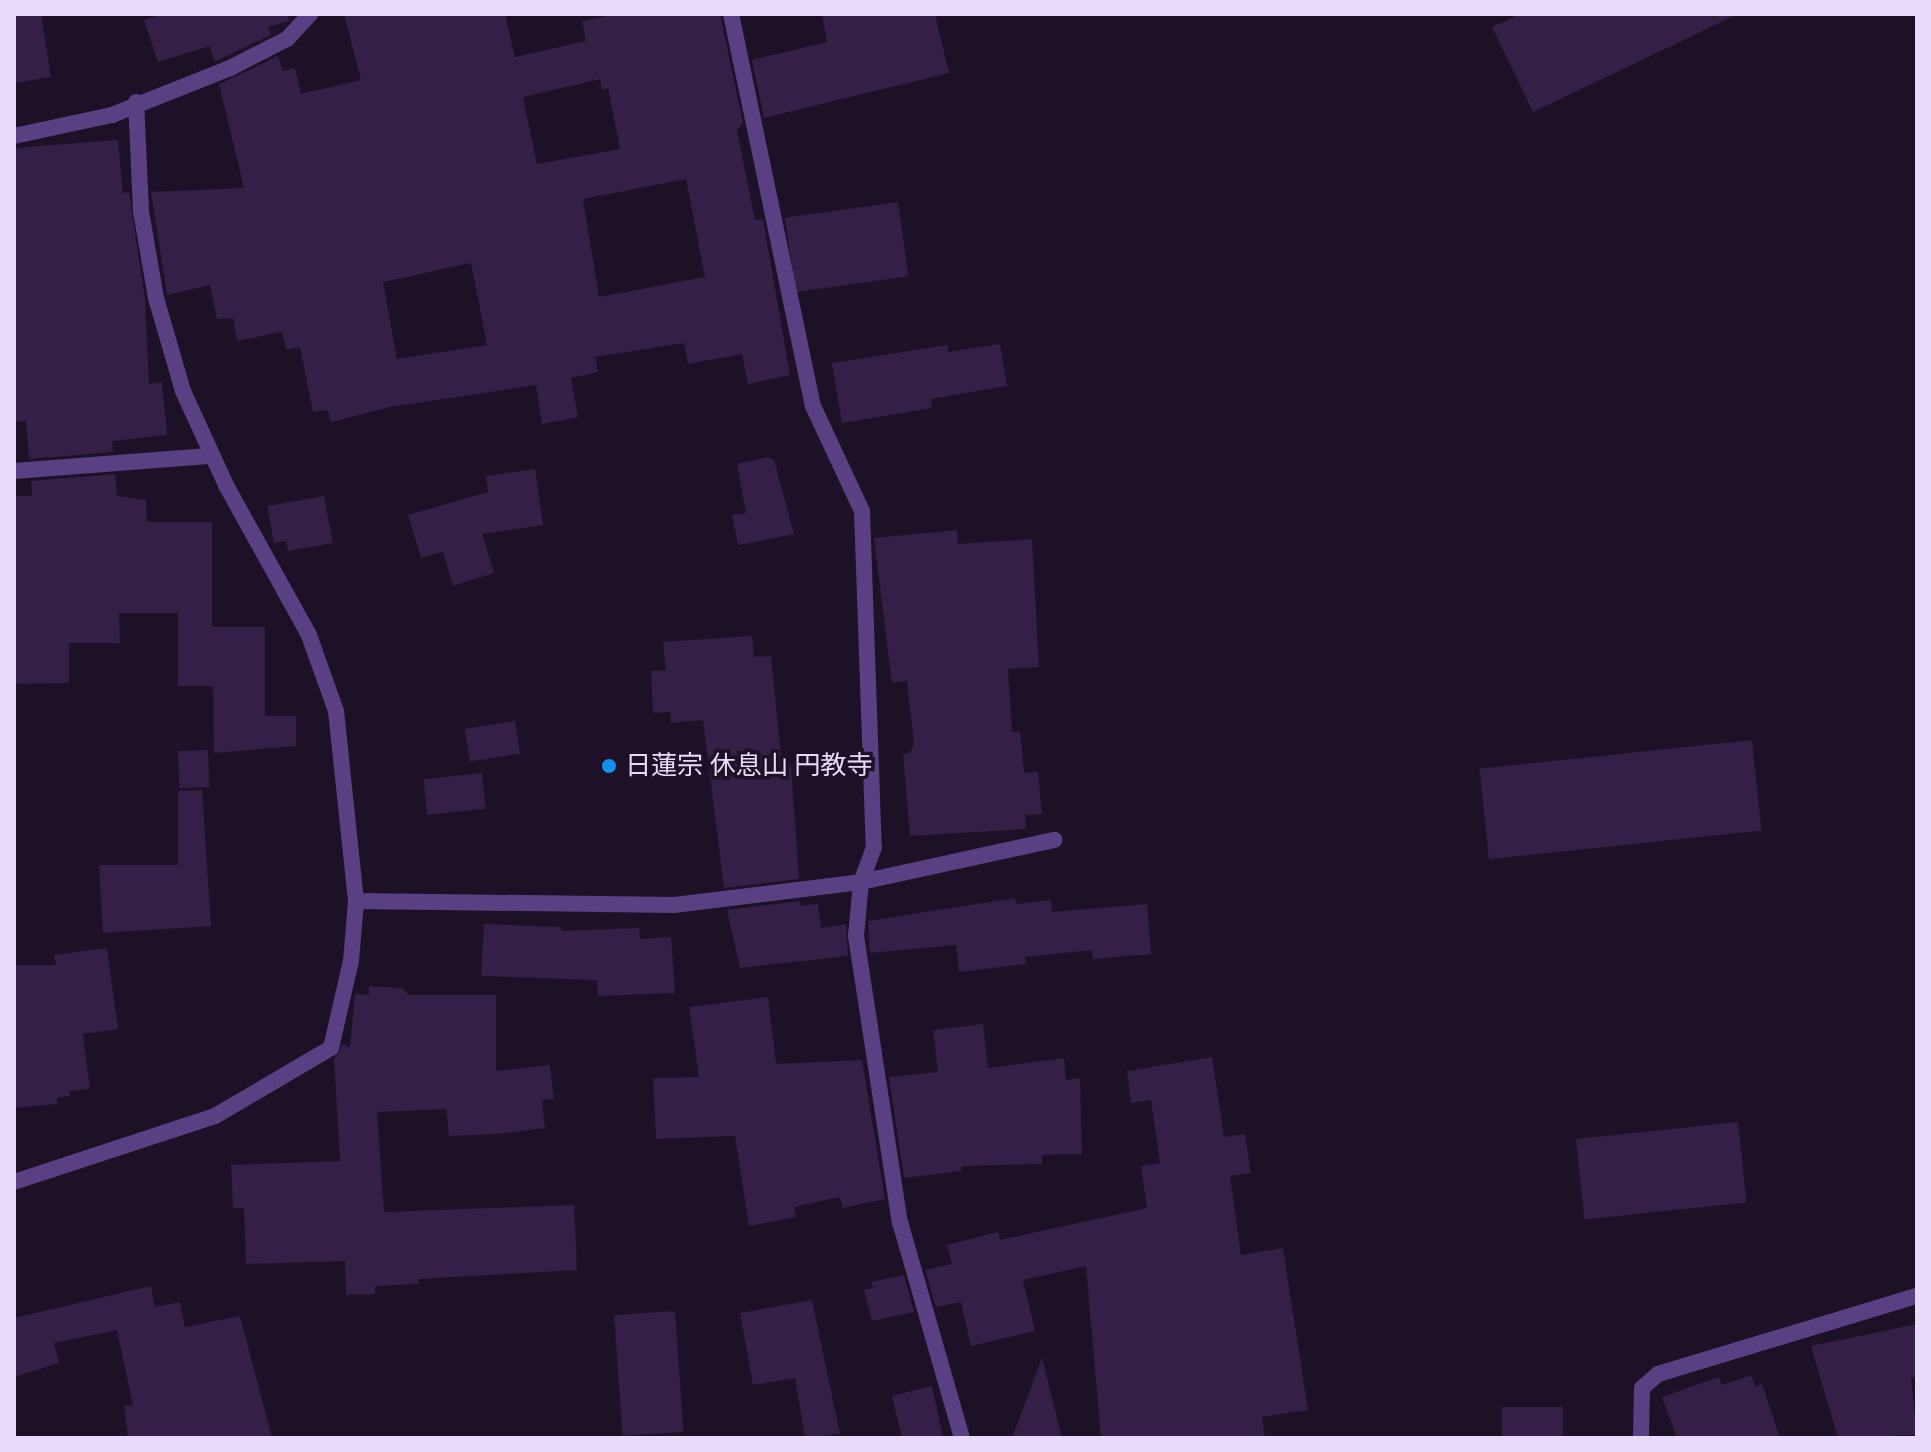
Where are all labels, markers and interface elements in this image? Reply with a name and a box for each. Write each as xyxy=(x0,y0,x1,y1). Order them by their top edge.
place label: 日蓮宗 休息山 円教寺 xyxy=(625,750,873,782)
marker: 日蓮宗 休息山 円教寺 xyxy=(600,757,618,775)

